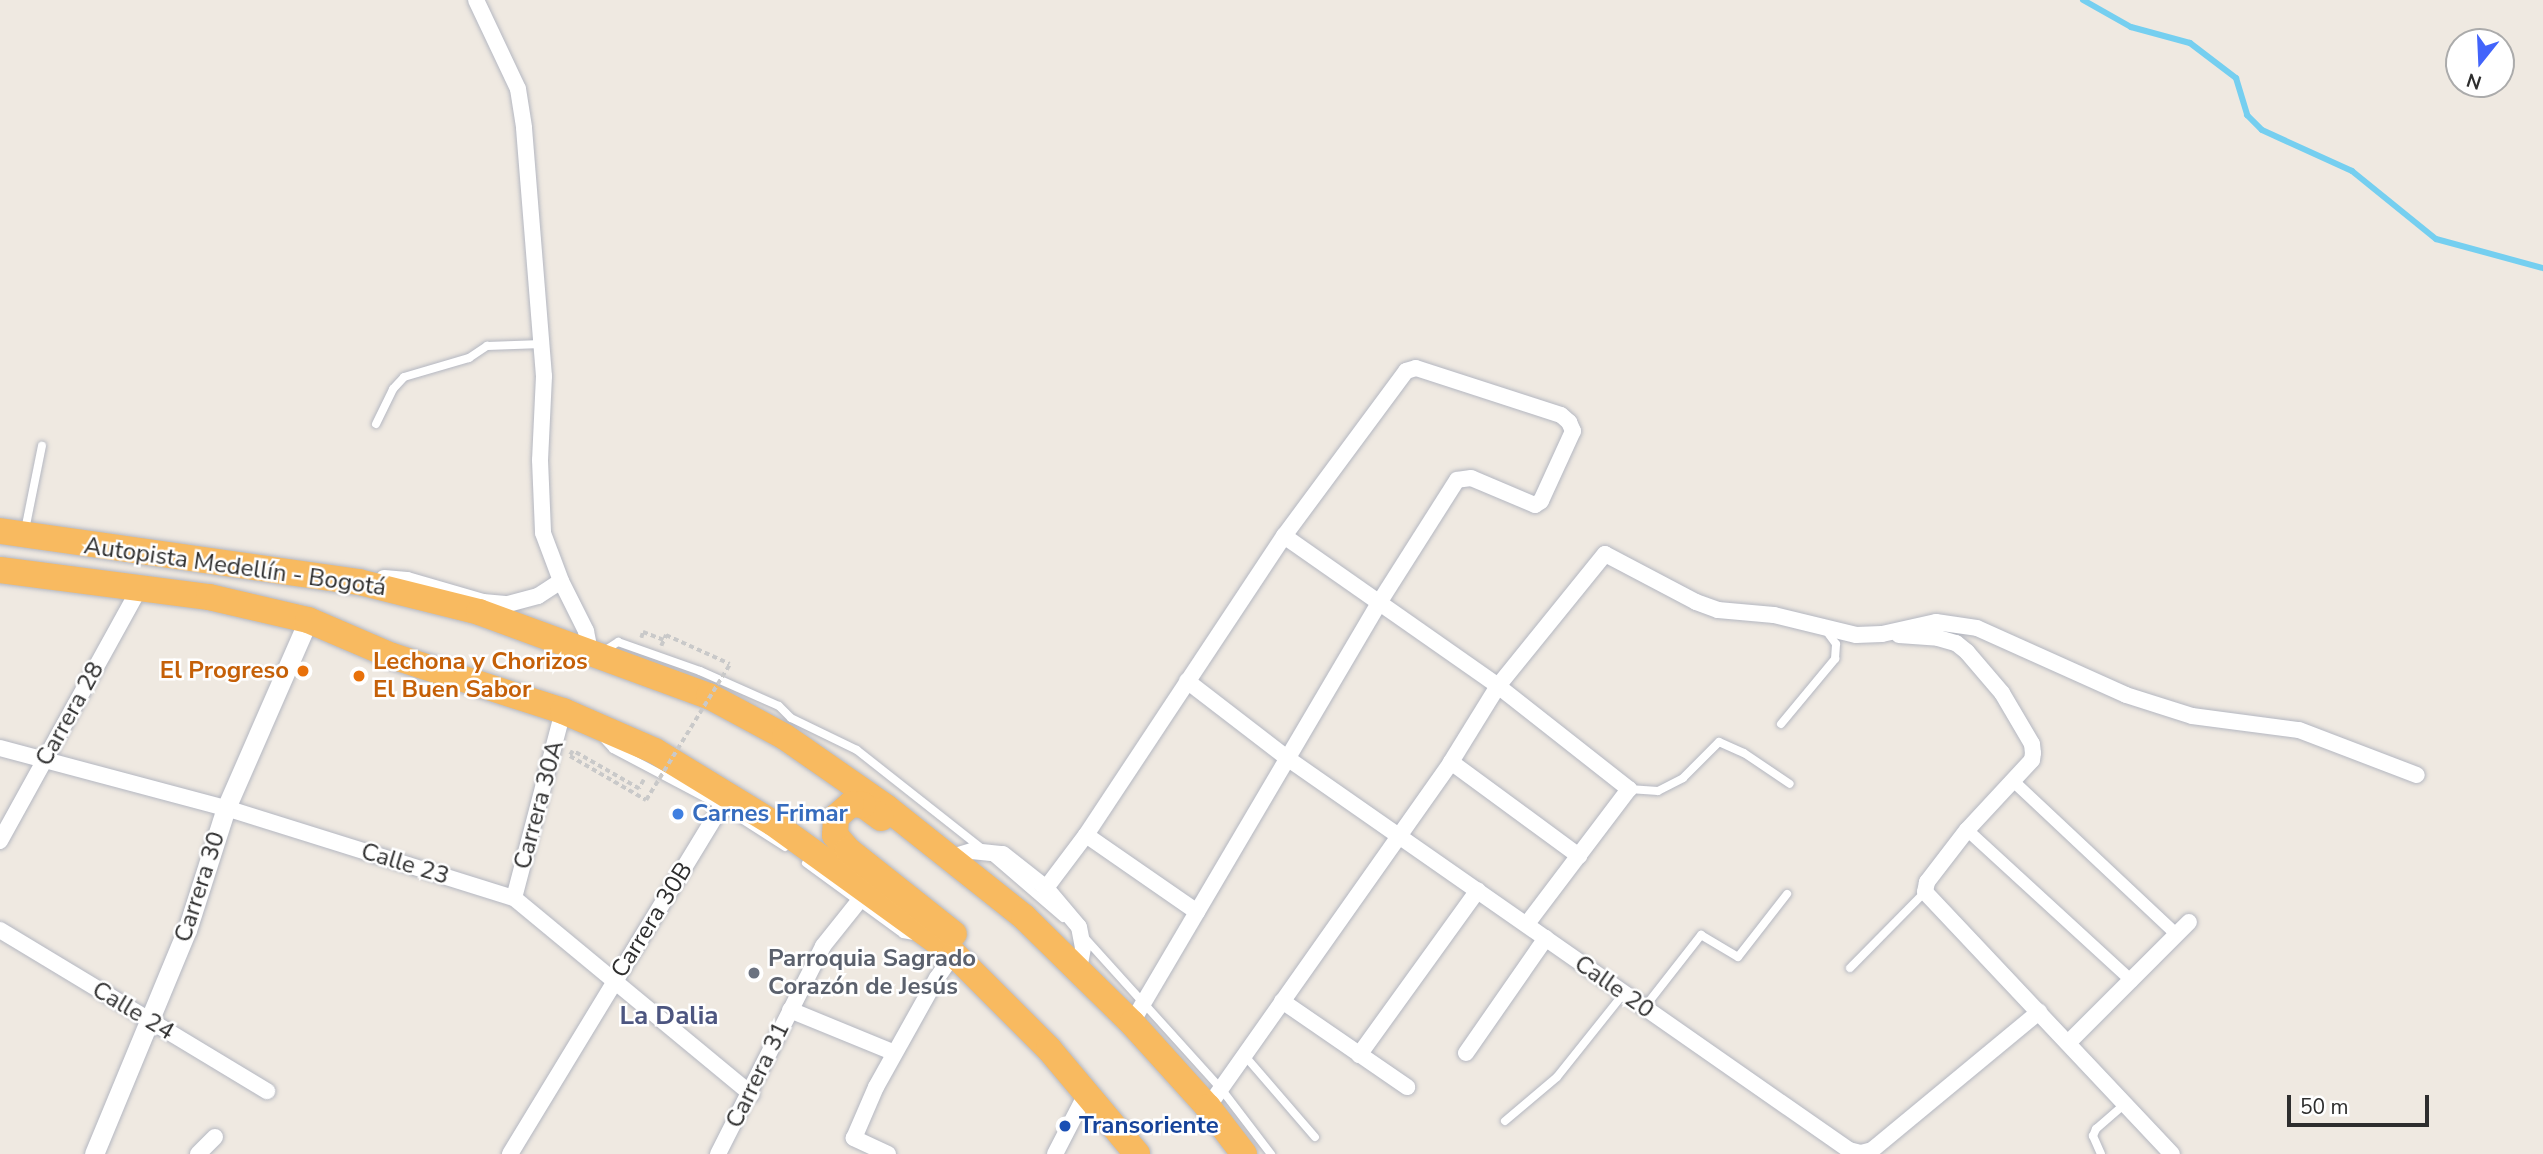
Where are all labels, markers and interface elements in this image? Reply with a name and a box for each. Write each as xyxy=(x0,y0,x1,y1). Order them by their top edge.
north arrow xyxy=(2445,28,2515,98)
text: N xyxy=(2463,67,2485,96)
street label: Autopista Medellín - Bogotá xyxy=(82,532,388,602)
place label: Lechona y Chorizos El Buen Sabor xyxy=(373,648,588,704)
street label: Carrera 28 xyxy=(30,657,110,771)
place label: El Progreso xyxy=(160,657,289,685)
marker: El Progreso xyxy=(295,663,311,679)
marker: Lechona y Chorizos El Buen Sabor xyxy=(351,668,367,684)
street label: Carrera 30A xyxy=(508,738,570,872)
place label: Carnes Frimar xyxy=(692,800,848,828)
marker: Carnes Frimar xyxy=(670,806,686,822)
street label: Carrera 30 xyxy=(169,828,231,946)
street label: Calle 23 xyxy=(358,837,452,891)
street label: Carrera 30B xyxy=(605,857,699,983)
place label: Parroquia Sagrado Corazón de Jesús xyxy=(768,945,976,1001)
street label: Calle 20 xyxy=(1569,949,1659,1025)
marker: Parroquia Sagrado Corazón de Jesús xyxy=(746,965,762,981)
street label: Calle 24 xyxy=(87,975,179,1047)
district label: La Dalia xyxy=(619,1000,719,1032)
street label: Carrera 31 xyxy=(720,1017,796,1133)
scale bar xyxy=(2291,1080,2433,1124)
text: 50 m xyxy=(2300,1093,2349,1121)
place label: Transoriente xyxy=(1079,1112,1219,1140)
marker: Transoriente xyxy=(1057,1118,1073,1134)

